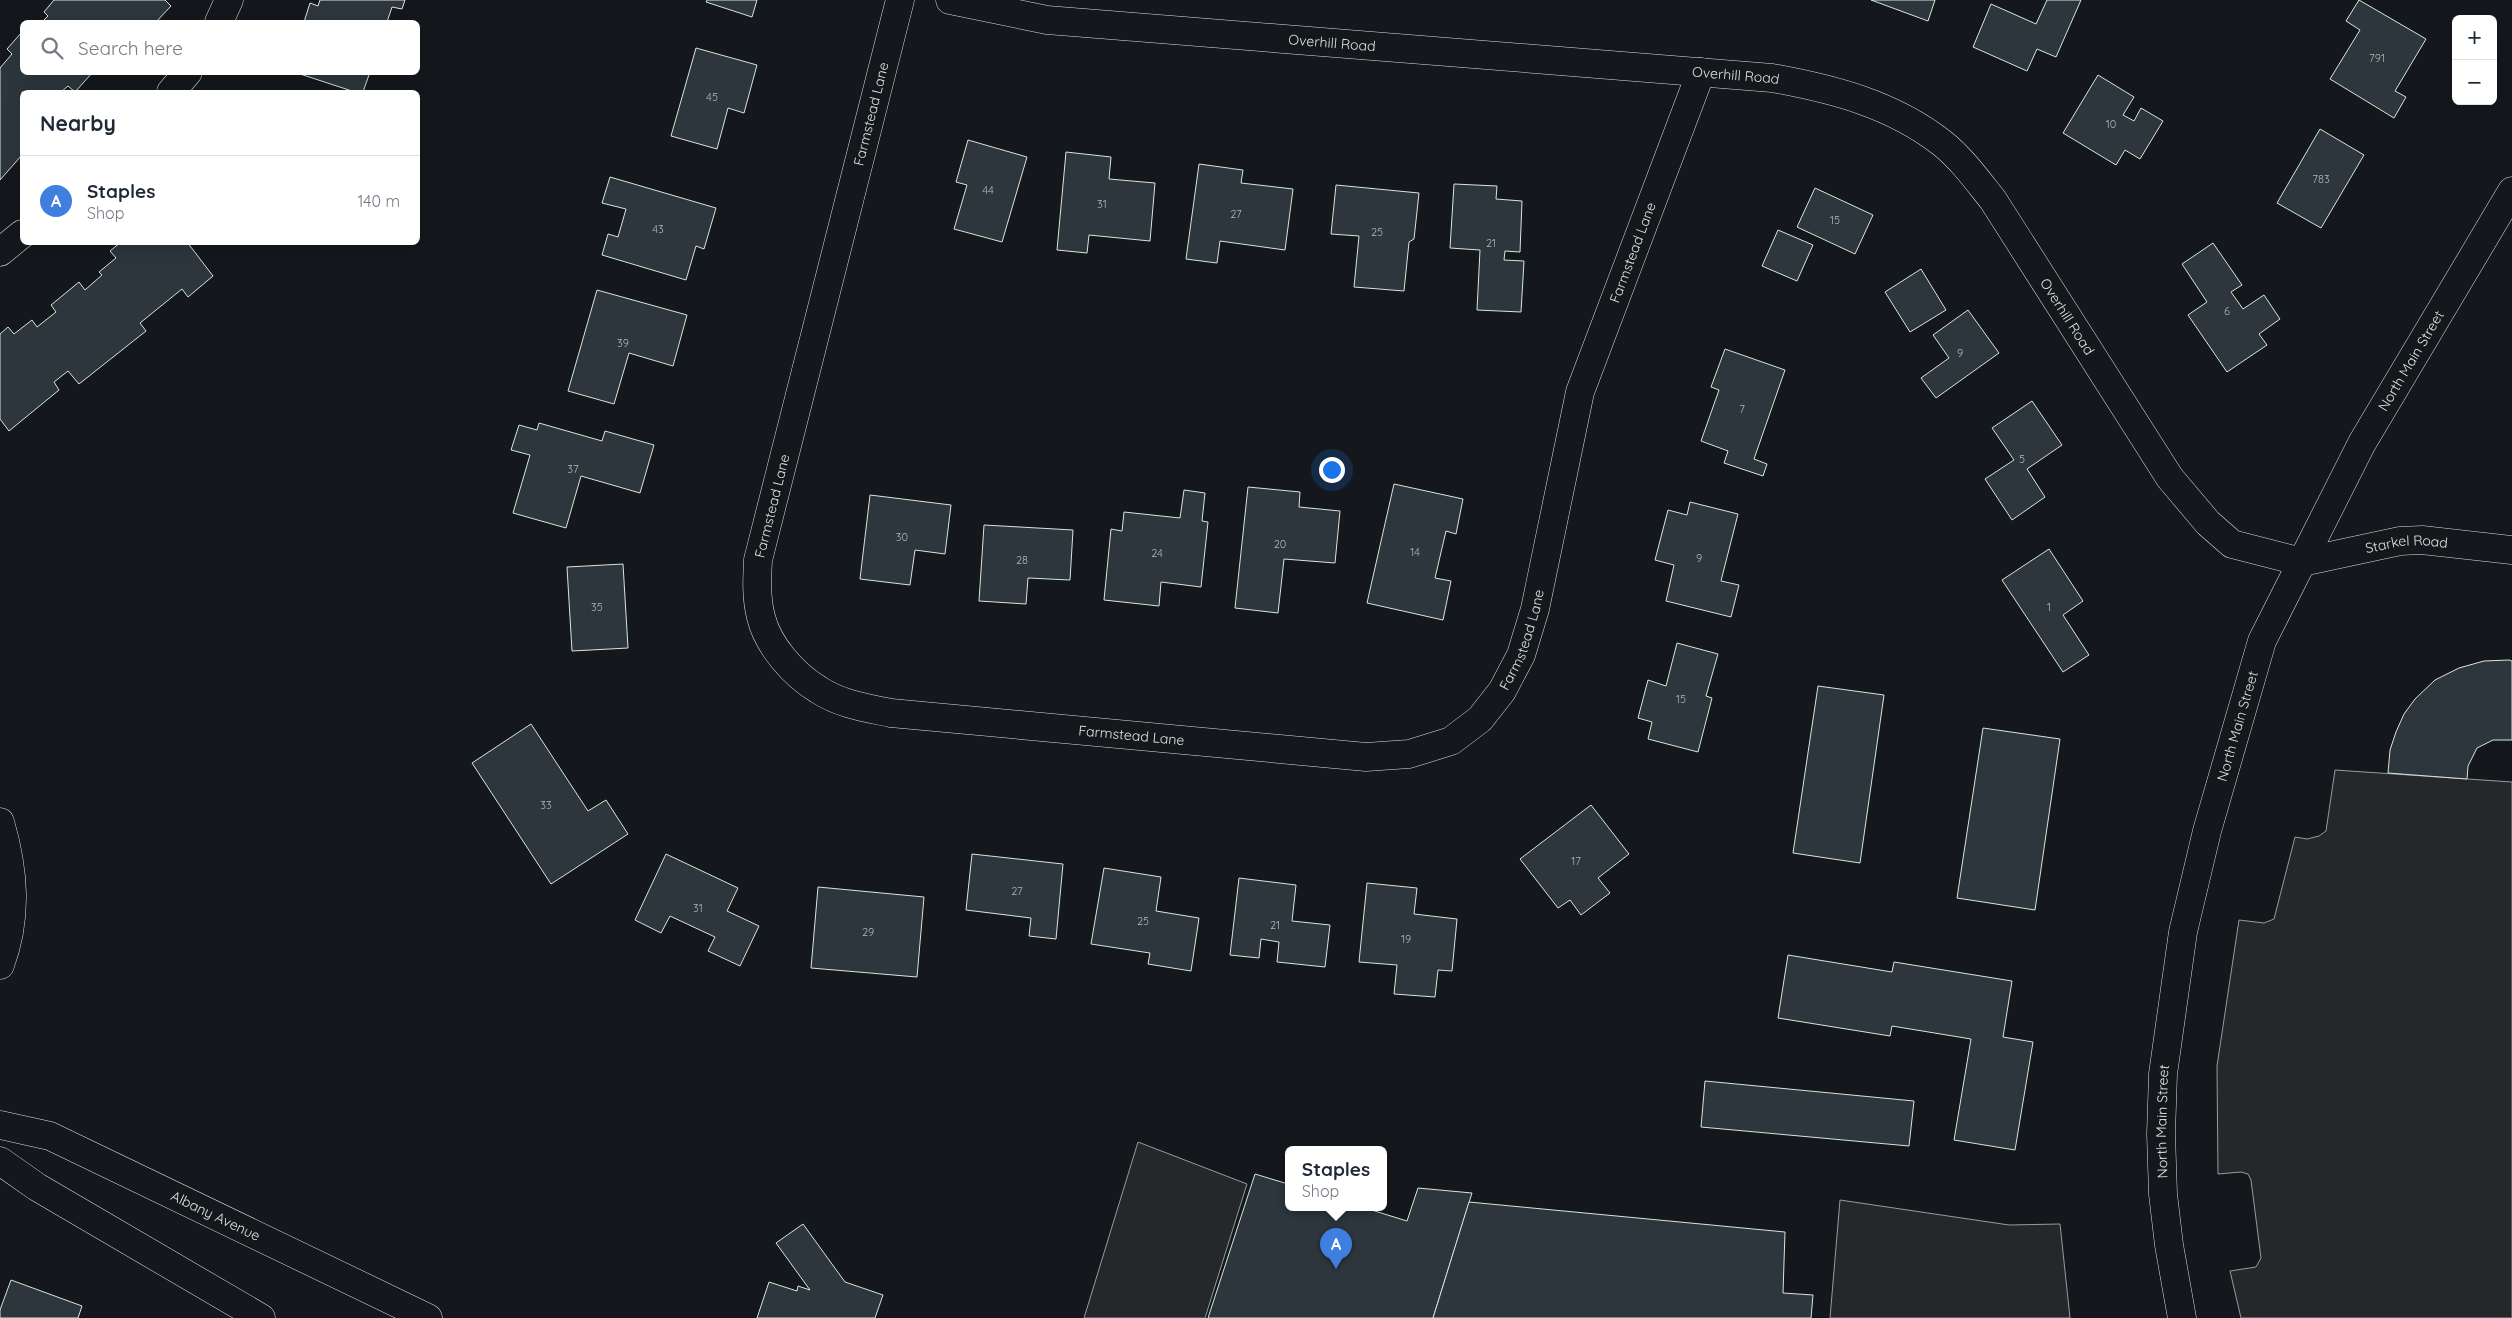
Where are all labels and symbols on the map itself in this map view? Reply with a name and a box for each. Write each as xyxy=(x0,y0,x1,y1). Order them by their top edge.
street label: Overhill Road xyxy=(1288,30,1376,55)
house number: 791 xyxy=(2369,51,2385,65)
street label: Farmstead Lane xyxy=(849,60,893,168)
street label: Overhill Road xyxy=(1691,63,1781,88)
house number: 45 xyxy=(706,90,718,104)
house number: 10 xyxy=(2106,117,2116,131)
house number: 783 xyxy=(2312,172,2330,186)
house number: 44 xyxy=(982,183,994,197)
house number: 31 xyxy=(1097,197,1107,211)
street label: Farmstead Lane xyxy=(1605,200,1660,306)
house number: 27 xyxy=(1230,207,1242,221)
house number: 15 xyxy=(1830,213,1840,227)
house number: 43 xyxy=(652,222,664,236)
house number: 25 xyxy=(1371,225,1383,239)
house number: 21 xyxy=(1486,236,1496,250)
street label: Overhill Road xyxy=(2036,275,2098,358)
house number: 6 xyxy=(2224,304,2230,318)
street label: North Main Street xyxy=(2374,307,2448,414)
house number: 39 xyxy=(617,336,629,350)
house number: 9 xyxy=(1957,346,1963,360)
house number: 7 xyxy=(1739,402,1745,416)
street label: Farmstead Lane xyxy=(750,452,794,560)
house number: 5 xyxy=(2019,452,2025,466)
your location xyxy=(1319,457,1345,483)
house number: 37 xyxy=(567,462,579,476)
house number: 30 xyxy=(896,530,908,544)
street label: Starkel Road xyxy=(2363,531,2449,557)
house number: 20 xyxy=(1274,537,1286,551)
house number: 14 xyxy=(1410,545,1420,559)
house number: 24 xyxy=(1151,546,1163,560)
house number: 9 xyxy=(1696,551,1702,565)
house number: 28 xyxy=(1016,553,1028,567)
street label: Farmstead Lane xyxy=(1495,588,1548,693)
house number: 35 xyxy=(591,600,603,614)
house number: 1 xyxy=(2047,600,2051,614)
street label: North Main Street xyxy=(2213,669,2262,783)
house number: 15 xyxy=(1676,692,1686,706)
street label: Farmstead Lane xyxy=(1078,721,1185,749)
house number: 33 xyxy=(540,798,552,812)
house number: 17 xyxy=(1571,854,1581,868)
house number: 27 xyxy=(1011,884,1023,898)
house number: 31 xyxy=(693,901,703,915)
house number: 25 xyxy=(1137,914,1149,928)
house number: 21 xyxy=(1270,918,1280,932)
house number: 29 xyxy=(862,925,874,939)
house number: 19 xyxy=(1401,932,1411,946)
street label: North Main Street xyxy=(2152,1063,2173,1179)
street label: Albany Avenue xyxy=(168,1187,263,1245)
pin: A xyxy=(1320,1228,1352,1269)

